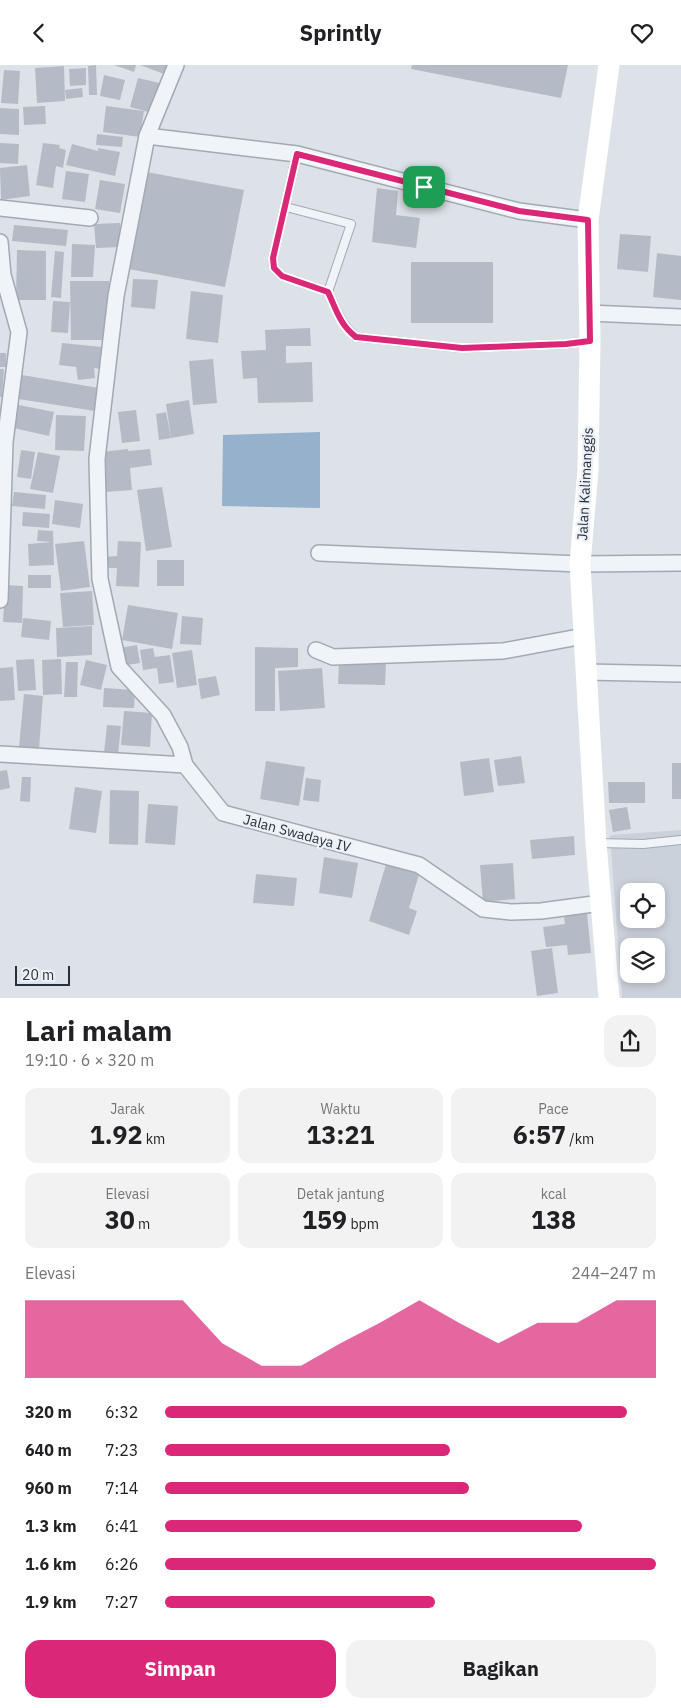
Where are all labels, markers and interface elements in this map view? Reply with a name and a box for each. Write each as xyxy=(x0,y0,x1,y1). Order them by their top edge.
text: Sprintly xyxy=(299,18,382,47)
icon: back xyxy=(25,19,53,47)
icon: heart xyxy=(628,19,656,47)
pin xyxy=(403,166,445,208)
icon: arrive xyxy=(410,173,438,201)
street label: Jalan Kalimanggis xyxy=(573,427,597,541)
street label: Jalan Swadaya IV xyxy=(241,810,353,856)
map controls xyxy=(620,883,665,983)
button: locate xyxy=(620,883,665,928)
button: layers xyxy=(620,938,665,983)
scale bar xyxy=(15,963,70,986)
text: 20 m xyxy=(22,966,54,984)
text: Lari malam xyxy=(25,1012,172,1049)
button: share xyxy=(604,1015,656,1067)
text: 19:10 · 6 × 320 m xyxy=(25,1050,154,1070)
text: Jarak xyxy=(110,1100,145,1118)
text: Waktu xyxy=(321,1100,360,1118)
text: Pace xyxy=(538,1100,569,1118)
text: 1.92 xyxy=(90,1118,142,1151)
text: 13:21 xyxy=(306,1118,375,1151)
text: 6:57 xyxy=(513,1118,566,1151)
text: km xyxy=(142,1130,165,1148)
text: /km xyxy=(566,1130,594,1148)
text: Elevasi xyxy=(105,1185,150,1203)
text: Detak jantung xyxy=(297,1185,384,1203)
text: kcal xyxy=(541,1185,566,1203)
text: 30 xyxy=(105,1203,135,1236)
text: 159 xyxy=(302,1203,347,1236)
text: 138 xyxy=(531,1203,576,1236)
text: m xyxy=(135,1215,150,1233)
text: bpm xyxy=(347,1215,379,1233)
text: Elevasi xyxy=(25,1263,75,1283)
text: 244–247 m xyxy=(571,1263,656,1283)
text: 320 m xyxy=(25,1402,72,1422)
text: 6:32 xyxy=(105,1402,138,1422)
text: 640 m xyxy=(25,1440,72,1460)
text: 7:23 xyxy=(105,1440,138,1460)
text: 960 m xyxy=(25,1478,72,1498)
text: 7:14 xyxy=(105,1478,138,1498)
text: 1.3 km xyxy=(25,1516,76,1536)
text: 6:41 xyxy=(105,1516,138,1536)
text: 1.6 km xyxy=(25,1554,76,1574)
text: 6:26 xyxy=(105,1554,138,1574)
text: 1.9 km xyxy=(25,1592,76,1612)
text: 7:27 xyxy=(105,1592,138,1612)
button: Simpan xyxy=(25,1640,336,1698)
button: Bagikan xyxy=(346,1640,656,1698)

